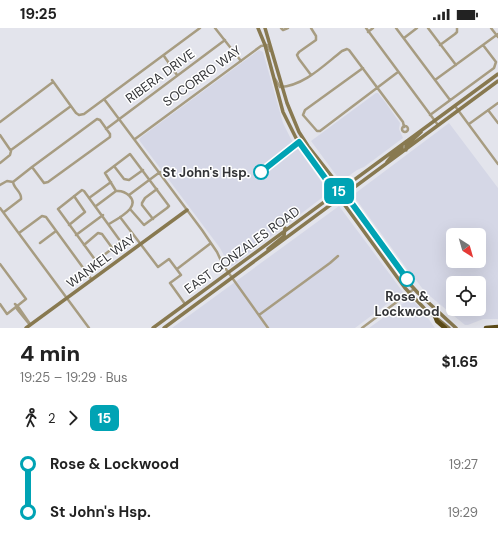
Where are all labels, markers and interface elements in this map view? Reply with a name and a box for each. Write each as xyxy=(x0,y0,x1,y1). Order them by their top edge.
text: 19:25 xyxy=(20,4,57,24)
street label: SOCORRO WAY xyxy=(159,42,245,110)
street label: RIBERA DRIVE xyxy=(122,45,198,107)
place label: St John's Hsp. xyxy=(163,164,250,181)
marker: St John's Hsp. xyxy=(253,164,269,180)
line badge: 15 xyxy=(321,178,357,204)
text: 15 xyxy=(332,182,346,200)
street label: EAST GONZALES ROAD xyxy=(181,202,303,298)
north arrow xyxy=(446,228,486,268)
map controls xyxy=(446,228,486,316)
street label: WANKEL WAY xyxy=(63,230,139,292)
marker: Rose & Lockwood xyxy=(399,271,415,287)
button: locate xyxy=(446,276,486,316)
place label: Rose & Lockwood xyxy=(374,288,440,320)
text: 4 min xyxy=(20,339,80,368)
text: $1.65 xyxy=(442,352,478,372)
text: 19:25 – 19:29 · Bus xyxy=(20,369,128,386)
icon: walk xyxy=(20,407,42,429)
icon: forward xyxy=(62,407,84,429)
text: 15 xyxy=(98,409,111,427)
text: 2 xyxy=(48,410,56,427)
text: Rose & Lockwood xyxy=(50,454,179,474)
text: 19:27 xyxy=(449,456,478,473)
text: St John's Hsp. xyxy=(50,502,151,522)
text: 19:29 xyxy=(448,504,478,521)

